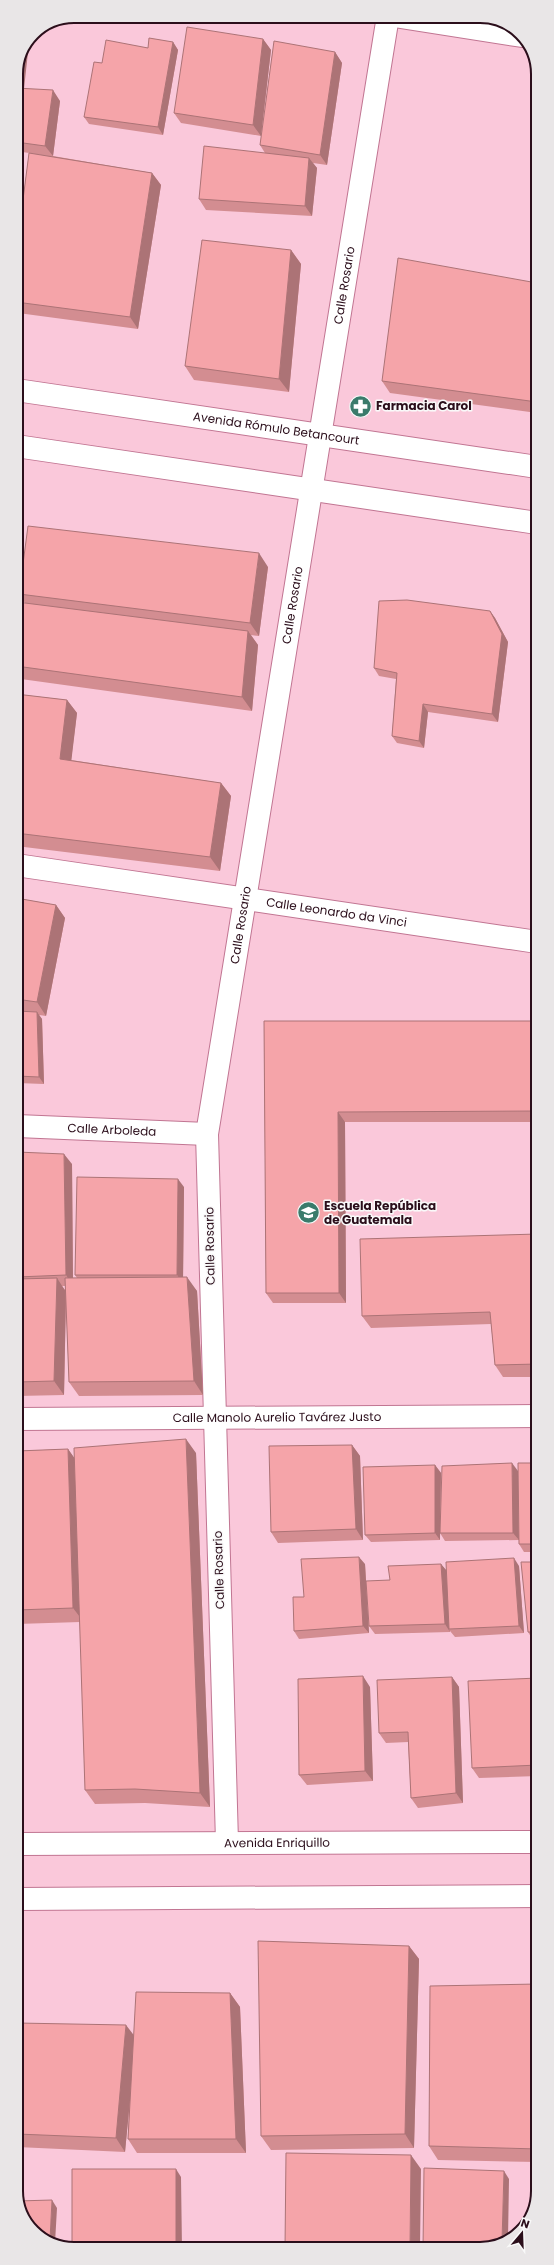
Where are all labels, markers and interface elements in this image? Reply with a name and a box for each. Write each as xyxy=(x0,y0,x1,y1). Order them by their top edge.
street label: Calle Rosario xyxy=(329,245,359,325)
pharmacy icon: Farmacia Carol xyxy=(348,393,374,419)
place label: Farmacia Carol xyxy=(376,397,472,414)
street label: Avenida Rómulo Betancourt xyxy=(192,407,361,449)
street label: Calle Rosario xyxy=(277,565,307,645)
street label: Calle Rosario xyxy=(226,885,255,965)
street label: Calle Leonardo da Vinci xyxy=(265,893,408,931)
street label: Calle Arboleda xyxy=(67,1119,157,1140)
place label: Escuela República de Guatemala xyxy=(324,1197,436,1228)
school or university icon: Escuela República de Guatemala xyxy=(296,1200,322,1226)
street label: Calle Rosario xyxy=(200,1206,219,1285)
street label: Calle Manolo Aurelio Tavárez Justo xyxy=(173,1408,382,1426)
street label: Calle Rosario xyxy=(209,1530,228,1609)
street label: Avenida Enriquillo xyxy=(224,1834,330,1851)
north arrow xyxy=(502,2213,542,2253)
text: N xyxy=(519,2215,532,2232)

